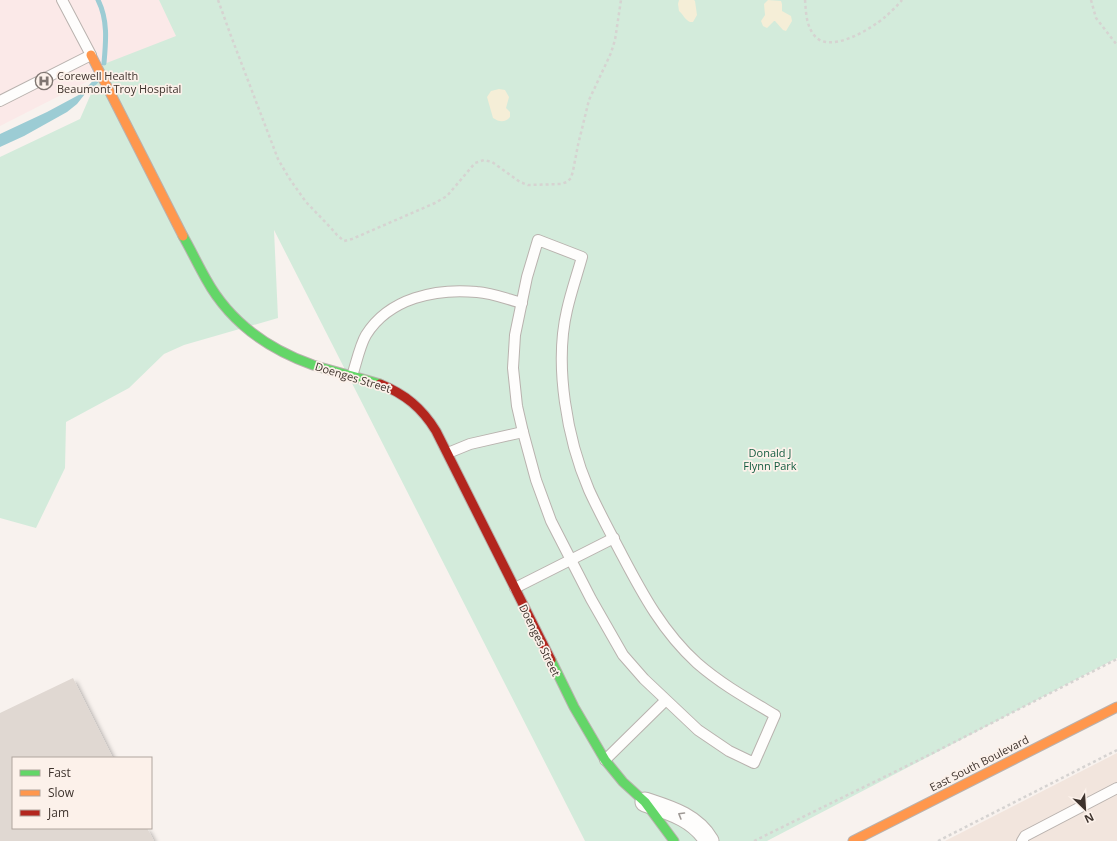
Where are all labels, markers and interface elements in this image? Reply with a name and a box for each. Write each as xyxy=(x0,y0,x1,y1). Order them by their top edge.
place label: Corewell Health Beaumont Troy Hospital xyxy=(57,68,181,96)
hospital icon: Corewell Health Beaumont Troy Hospital xyxy=(34,71,54,91)
street label: Doenges Street xyxy=(313,358,393,396)
park label: Donald J Flynn Park xyxy=(743,445,797,473)
street label: Doenges Street xyxy=(516,601,564,679)
street label: East South Boulevard xyxy=(927,731,1031,795)
legend xyxy=(12,757,152,829)
text: Fast xyxy=(48,764,71,781)
text: Slow xyxy=(48,784,75,801)
north arrow xyxy=(1065,789,1105,829)
text: Jam xyxy=(47,804,69,821)
text: N xyxy=(1082,810,1097,827)
one-way arrow xyxy=(678,812,685,820)

